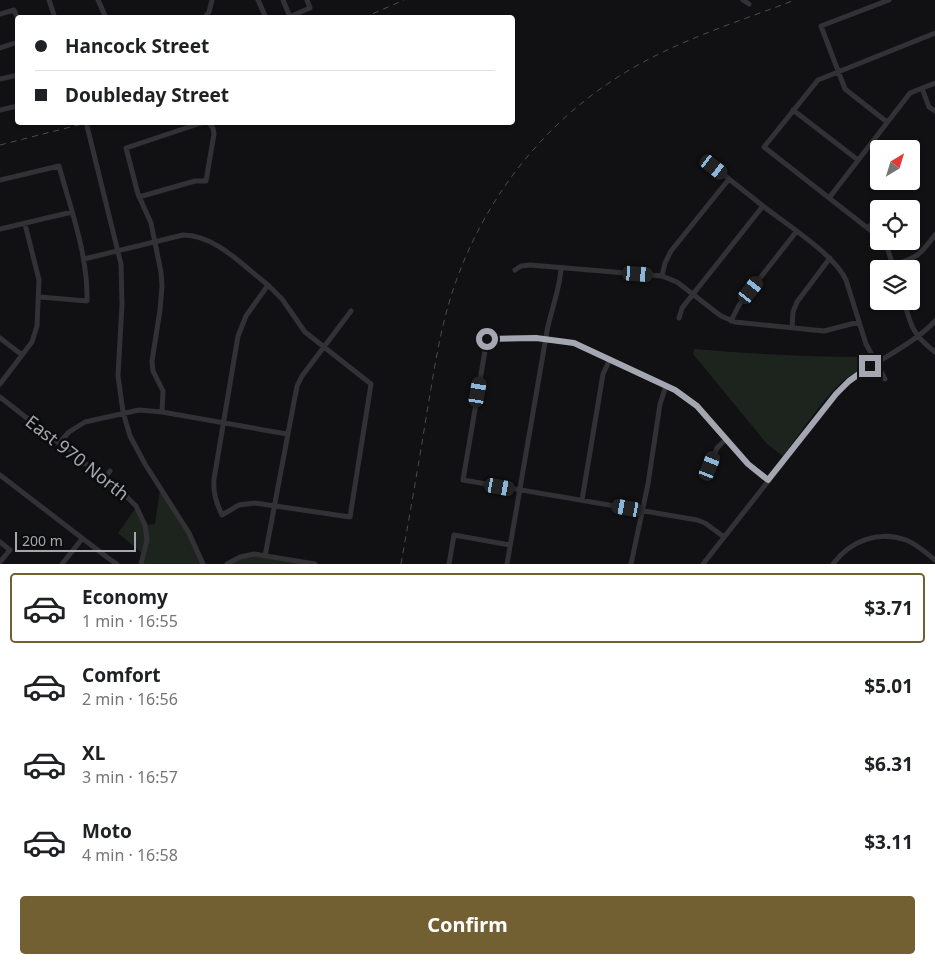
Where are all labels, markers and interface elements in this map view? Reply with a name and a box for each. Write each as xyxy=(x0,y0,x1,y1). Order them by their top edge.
text: Hancock Street xyxy=(65,33,209,59)
text: Doubleday Street xyxy=(65,82,229,108)
north arrow xyxy=(870,140,920,190)
map controls xyxy=(870,140,920,310)
car xyxy=(697,152,730,182)
button: locate xyxy=(870,200,920,250)
button: layers xyxy=(870,260,920,310)
car xyxy=(622,265,653,283)
car xyxy=(735,274,766,306)
route start xyxy=(476,328,498,350)
route end xyxy=(859,355,881,377)
car xyxy=(468,376,487,408)
street label: East 970 North xyxy=(21,409,134,505)
car xyxy=(697,449,722,483)
car xyxy=(483,477,516,497)
car xyxy=(610,498,643,518)
scale bar xyxy=(15,529,136,552)
text: 200 m xyxy=(22,531,63,550)
text: Economy xyxy=(82,584,168,610)
icon: car xyxy=(22,586,67,631)
text: $3.71 xyxy=(864,595,913,621)
text: 1 min · 16:55 xyxy=(82,610,178,632)
text: Comfort xyxy=(82,662,161,688)
icon: car xyxy=(22,664,67,709)
text: $5.01 xyxy=(864,673,913,699)
text: 2 min · 16:56 xyxy=(82,688,178,710)
text: XL xyxy=(82,740,105,766)
icon: car xyxy=(22,742,67,787)
text: $6.31 xyxy=(864,751,913,777)
text: 3 min · 16:57 xyxy=(82,766,178,788)
text: Moto xyxy=(82,818,132,844)
icon: car xyxy=(22,820,67,865)
text: $3.11 xyxy=(864,829,913,855)
text: 4 min · 16:58 xyxy=(82,844,178,866)
button: Confirm xyxy=(20,896,915,954)

